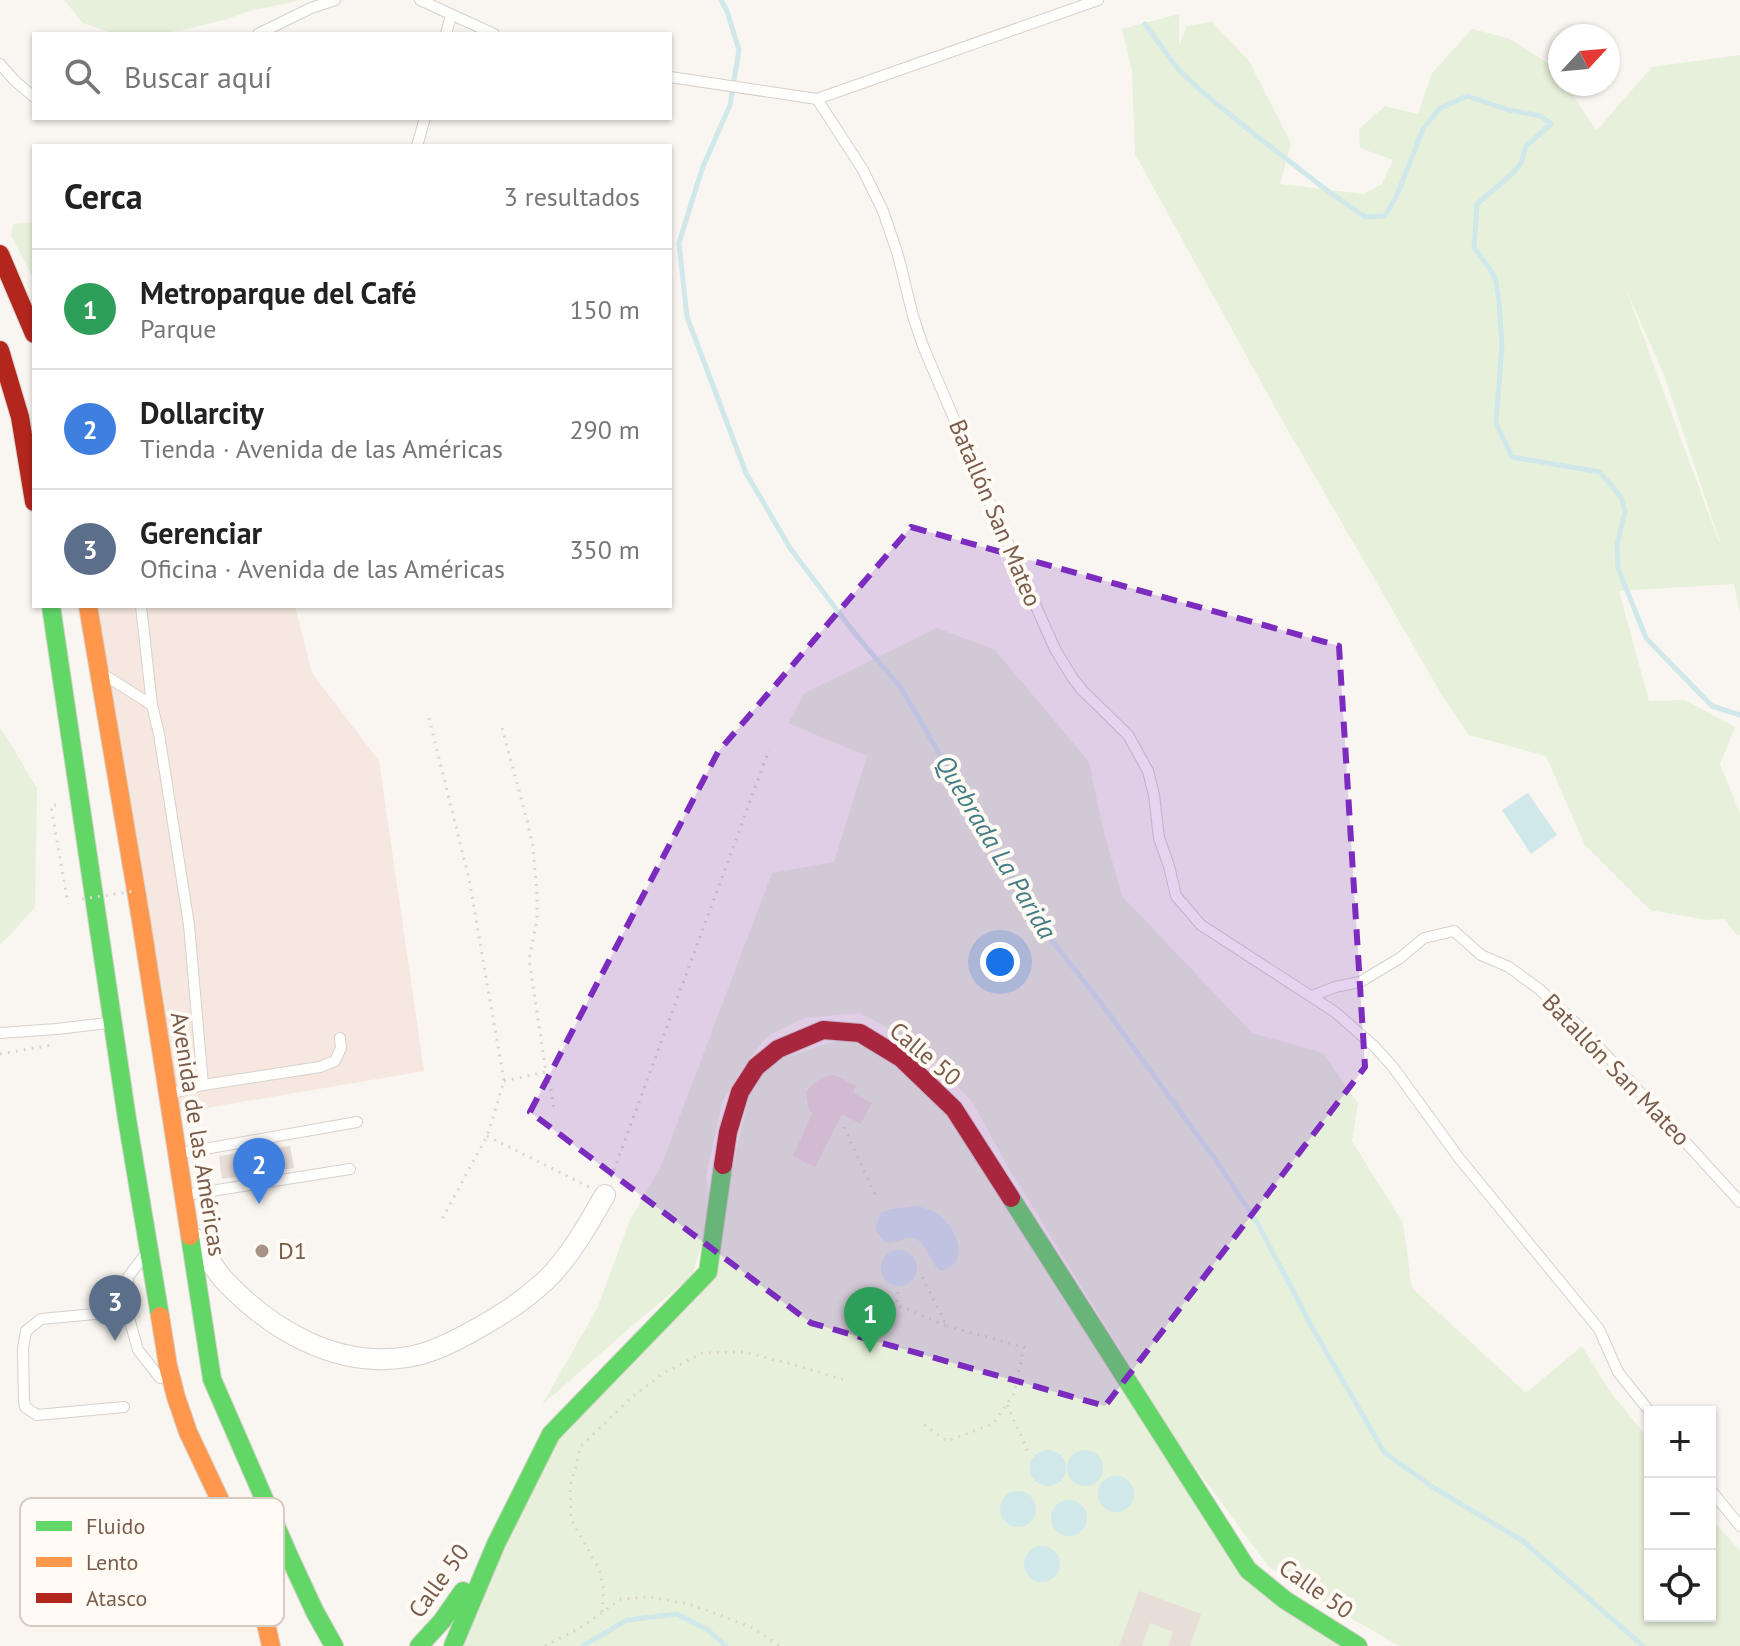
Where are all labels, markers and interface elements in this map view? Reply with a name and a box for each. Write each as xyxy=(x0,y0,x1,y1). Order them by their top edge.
north arrow xyxy=(1548,24,1620,96)
search box xyxy=(32,32,672,120)
icon: search xyxy=(60,54,104,98)
text: Buscar aquí xyxy=(124,57,272,96)
text: Cerca xyxy=(64,174,143,218)
text: 3 resultados xyxy=(504,180,640,213)
text: Metroparque del Café xyxy=(140,273,416,312)
text: 1 xyxy=(83,293,97,326)
text: 150 m xyxy=(569,293,640,326)
text: Parque xyxy=(140,312,217,345)
text: Dollarcity xyxy=(140,393,264,432)
text: 2 xyxy=(83,413,97,446)
text: 290 m xyxy=(569,413,640,446)
street label: Batallón San Mateo xyxy=(942,415,1049,611)
text: Tienda · Avenida de las Américas xyxy=(140,432,503,465)
text: Gerenciar xyxy=(140,513,262,552)
text: 3 xyxy=(83,533,97,566)
text: 350 m xyxy=(569,533,640,566)
text: Oficina · Avenida de las Américas xyxy=(140,552,505,585)
water label: Quebrada La Parida xyxy=(928,749,1065,945)
your location xyxy=(980,942,1020,982)
street label: Batallón San Mateo xyxy=(1536,987,1697,1152)
street label: Avenida de las Américas xyxy=(164,1010,233,1258)
street label: Calle 50 xyxy=(883,1015,967,1092)
pin: 2 xyxy=(233,1138,285,1204)
place label: D1 xyxy=(278,1235,307,1266)
marker: D1 xyxy=(253,1242,271,1260)
pin: 3 xyxy=(89,1275,141,1341)
pin: 1 xyxy=(844,1287,896,1353)
map controls xyxy=(1644,1406,1716,1622)
button: + xyxy=(1644,1406,1716,1478)
button: − xyxy=(1644,1478,1716,1550)
legend xyxy=(20,1498,284,1626)
text: Fluido xyxy=(86,1512,145,1540)
street label: Calle 50 xyxy=(401,1538,476,1624)
text: Lento xyxy=(86,1548,138,1576)
button: locate xyxy=(1644,1550,1716,1622)
street label: Calle 50 xyxy=(1273,1552,1360,1625)
text: Atasco xyxy=(86,1584,147,1612)

